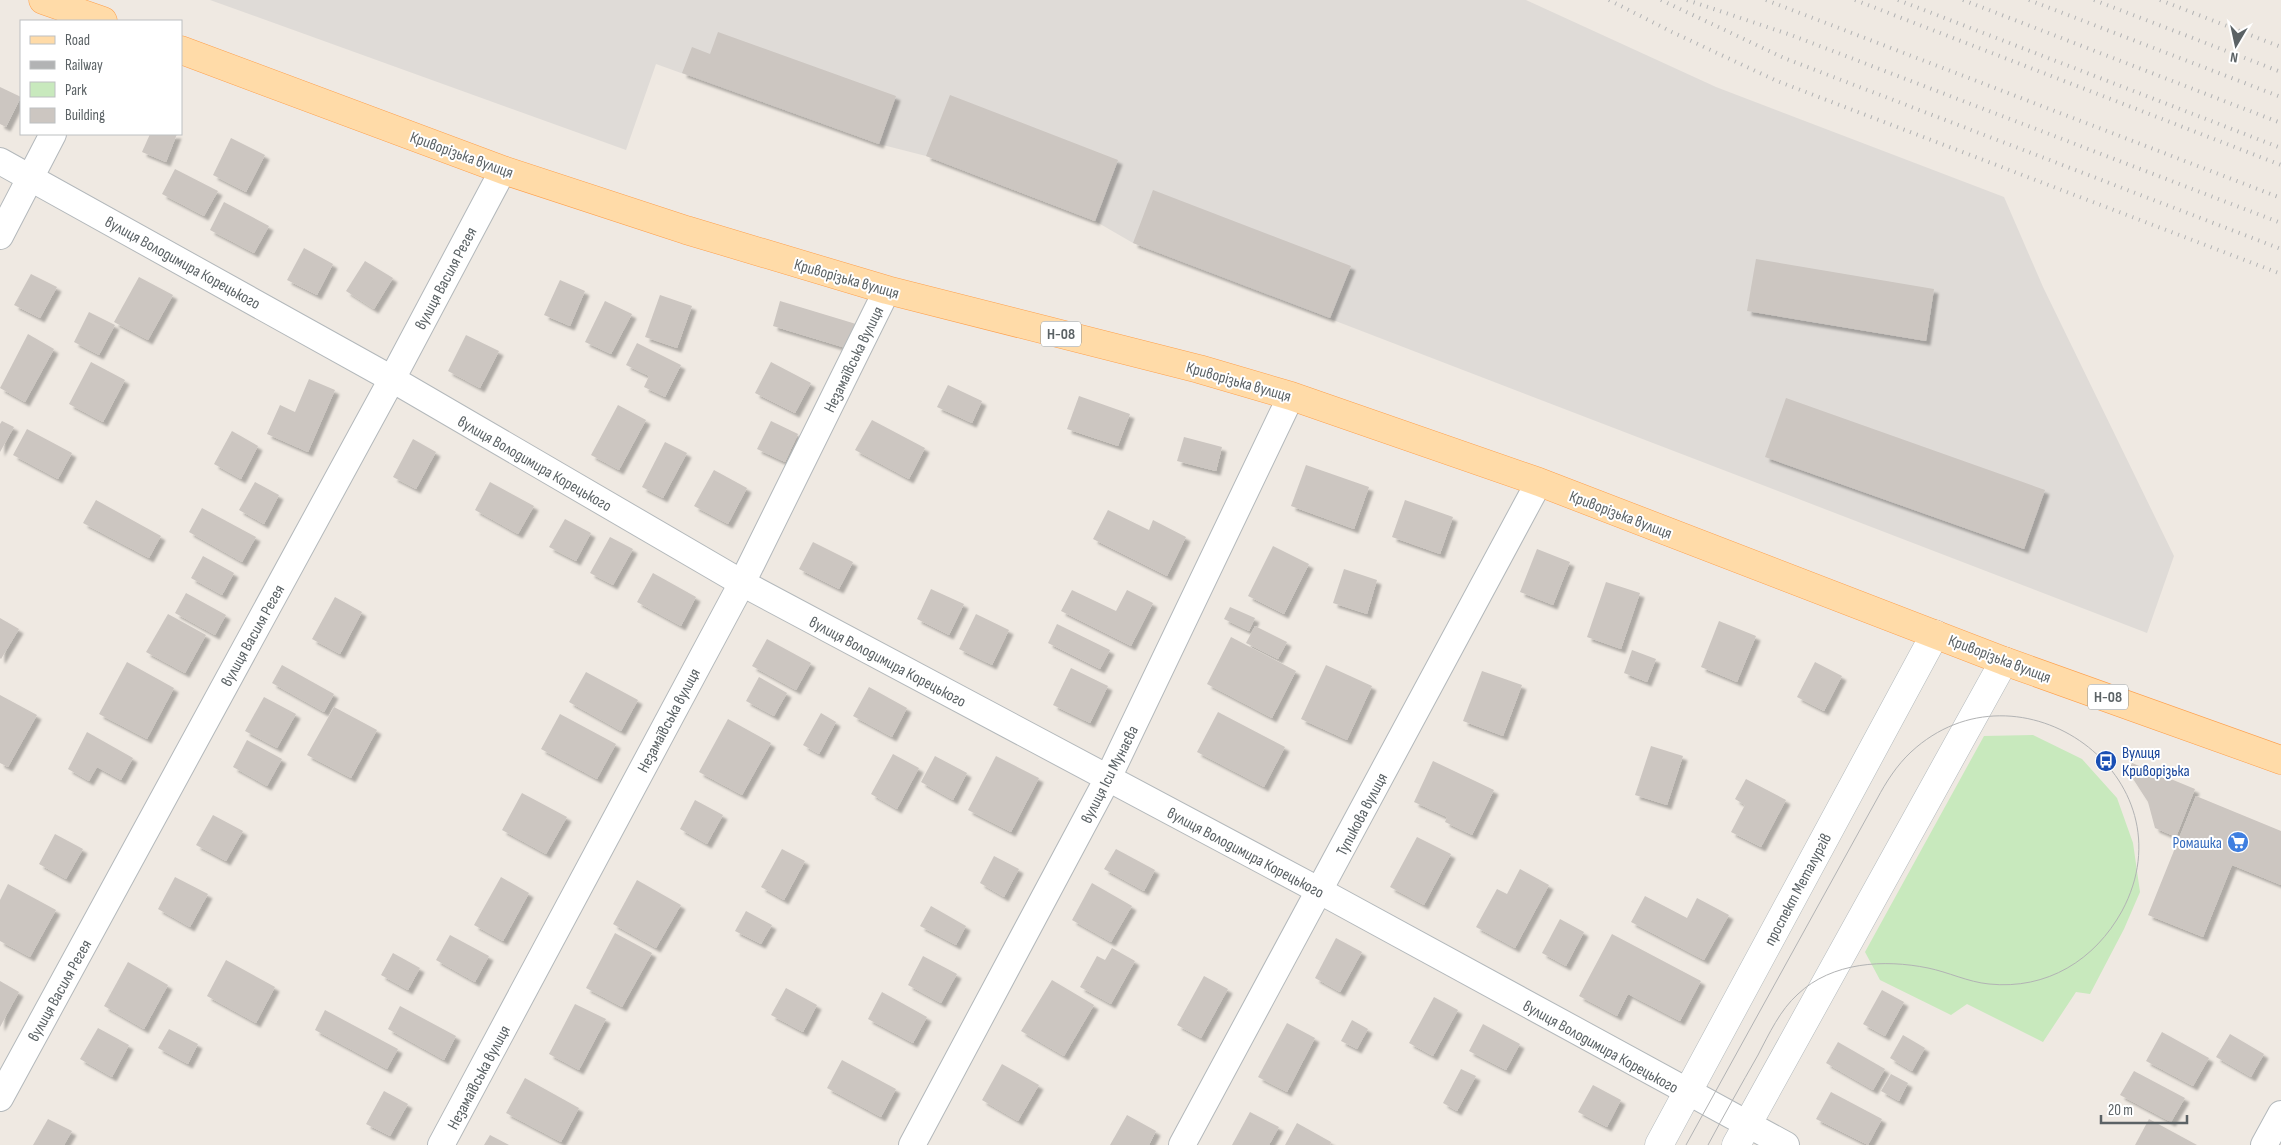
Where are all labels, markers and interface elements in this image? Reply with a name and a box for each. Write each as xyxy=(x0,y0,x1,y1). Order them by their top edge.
legend xyxy=(20,20,182,135)
north arrow xyxy=(2211,20,2261,70)
text: Road xyxy=(65,31,90,50)
text: N xyxy=(2229,48,2239,66)
text: Railway xyxy=(65,56,103,75)
text: Park xyxy=(65,81,87,100)
text: Building xyxy=(65,106,105,125)
street label: Криворізька вулиця xyxy=(407,128,516,183)
street label: вулиця Володимира Корецького xyxy=(101,213,263,314)
street label: вулиця Василя Регея xyxy=(411,224,481,333)
street label: Криворізька вулиця xyxy=(792,255,901,303)
street label: Незамаївська вулиця xyxy=(821,304,888,416)
road number: Н-08 xyxy=(1041,322,1081,346)
street label: Криворізька вулиця xyxy=(1184,358,1293,406)
street label: вулиця Володимира Корецького xyxy=(454,412,615,516)
street label: Криворізька вулиця xyxy=(1567,487,1674,544)
street label: вулиця Василя Регея xyxy=(218,582,289,690)
street label: вулиця Володимира Корецького xyxy=(806,613,969,712)
street label: Криворізька вулиця xyxy=(1946,631,2053,688)
street label: Незамаївська вулиця xyxy=(634,665,705,776)
road number: Н-08 xyxy=(2088,684,2128,710)
street label: вулиця Іси Мунаєва xyxy=(1078,723,1143,827)
place label: Вулиця Криворізька xyxy=(2122,744,2190,781)
bus stop icon: Вулиця Криворізька xyxy=(2094,749,2118,773)
street label: Тупикова вулиця xyxy=(1333,770,1392,859)
street label: вулиця Володимира Корецького xyxy=(1164,804,1327,903)
street label: проспект Металургів xyxy=(1761,830,1836,949)
supermarket icon: Ромашка xyxy=(2226,830,2250,854)
place label: Ромашка xyxy=(2172,834,2222,853)
street label: вулиця Василя Регея xyxy=(25,937,96,1045)
street label: вулиця Володимира Корецького xyxy=(1519,997,1681,1098)
street label: Незамаївська вулиця xyxy=(444,1022,515,1133)
scale bar xyxy=(2101,1092,2187,1124)
text: 20 m xyxy=(2108,1101,2133,1120)

